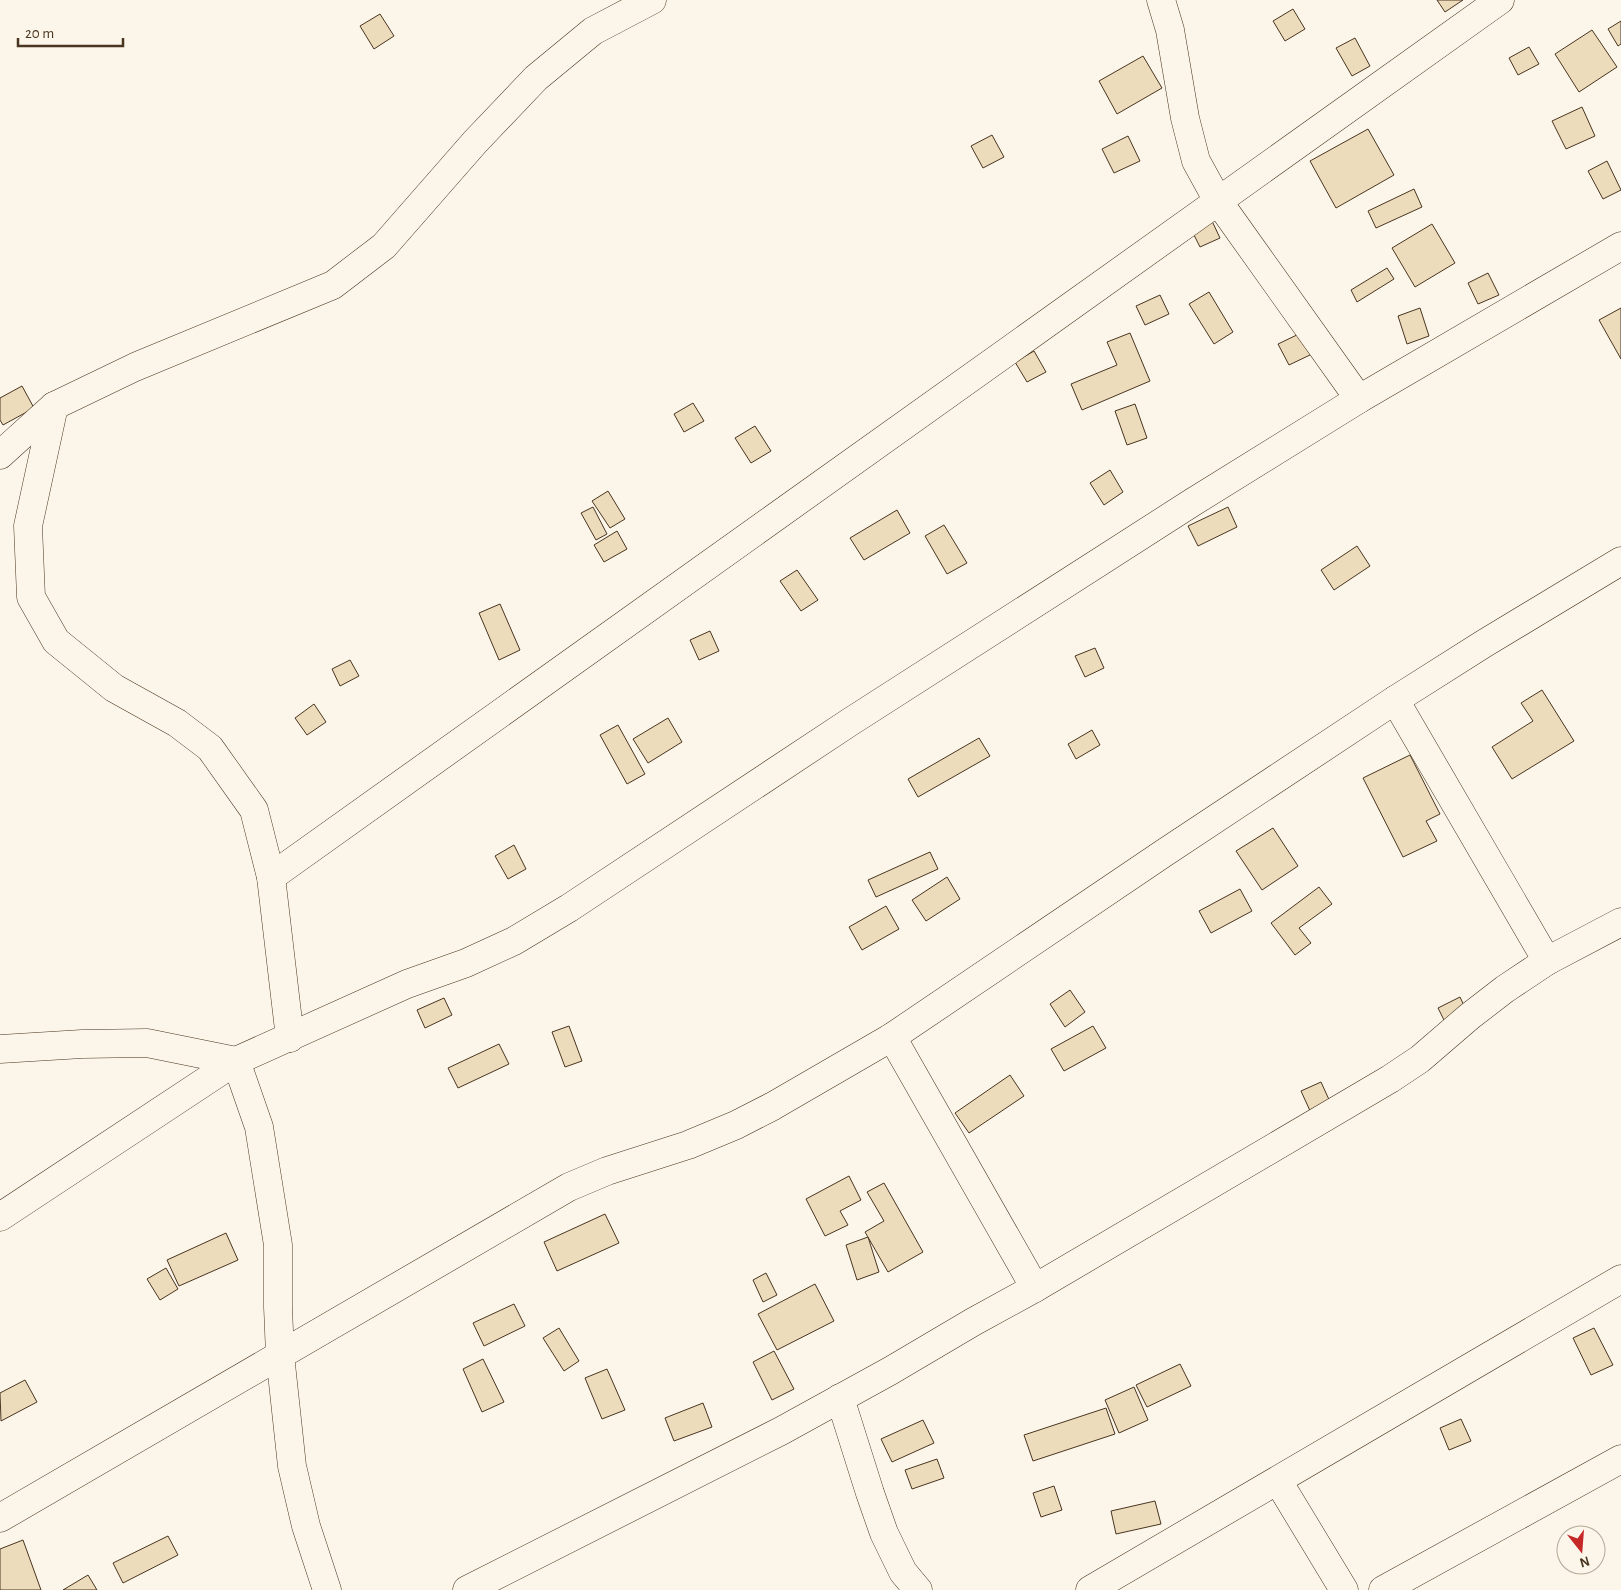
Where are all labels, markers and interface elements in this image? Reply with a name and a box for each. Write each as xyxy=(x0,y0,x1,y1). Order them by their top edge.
scale bar xyxy=(18,15,122,47)
text: 20 m xyxy=(25,26,54,41)
north arrow xyxy=(1556,1525,1606,1575)
text: N xyxy=(1578,1553,1591,1570)

